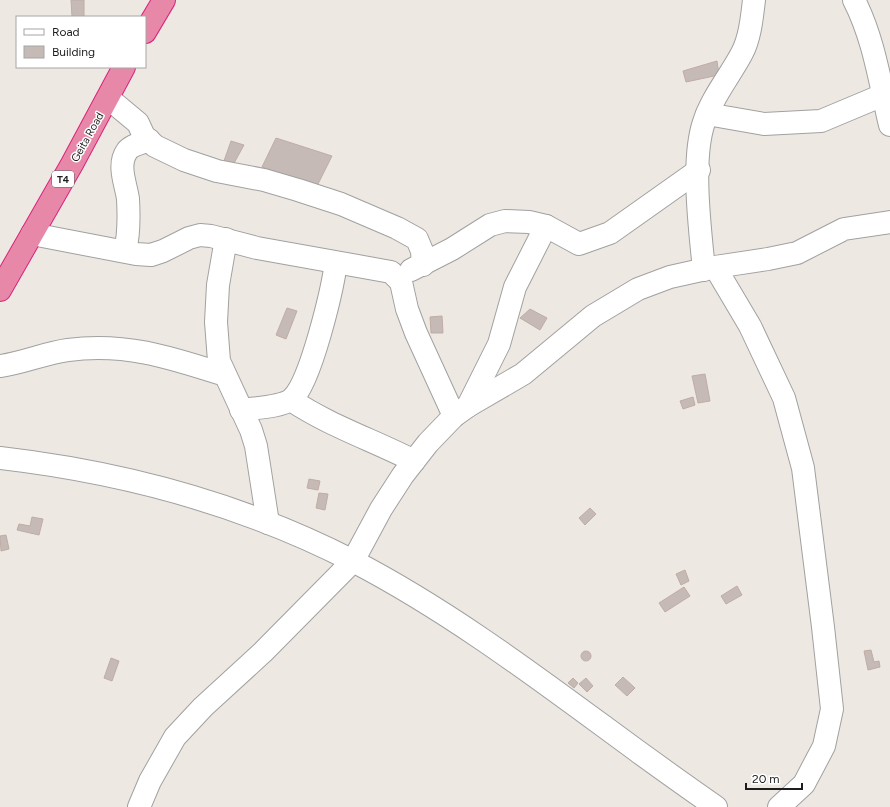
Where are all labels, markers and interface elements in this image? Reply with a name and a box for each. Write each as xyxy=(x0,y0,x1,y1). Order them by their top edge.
legend xyxy=(16,16,146,68)
text: Road xyxy=(52,25,80,39)
text: Building xyxy=(52,45,95,59)
street label: Geita Road xyxy=(68,110,106,164)
road number: T4 xyxy=(52,171,74,187)
scale bar xyxy=(746,765,802,791)
text: 20 m xyxy=(752,772,780,786)

